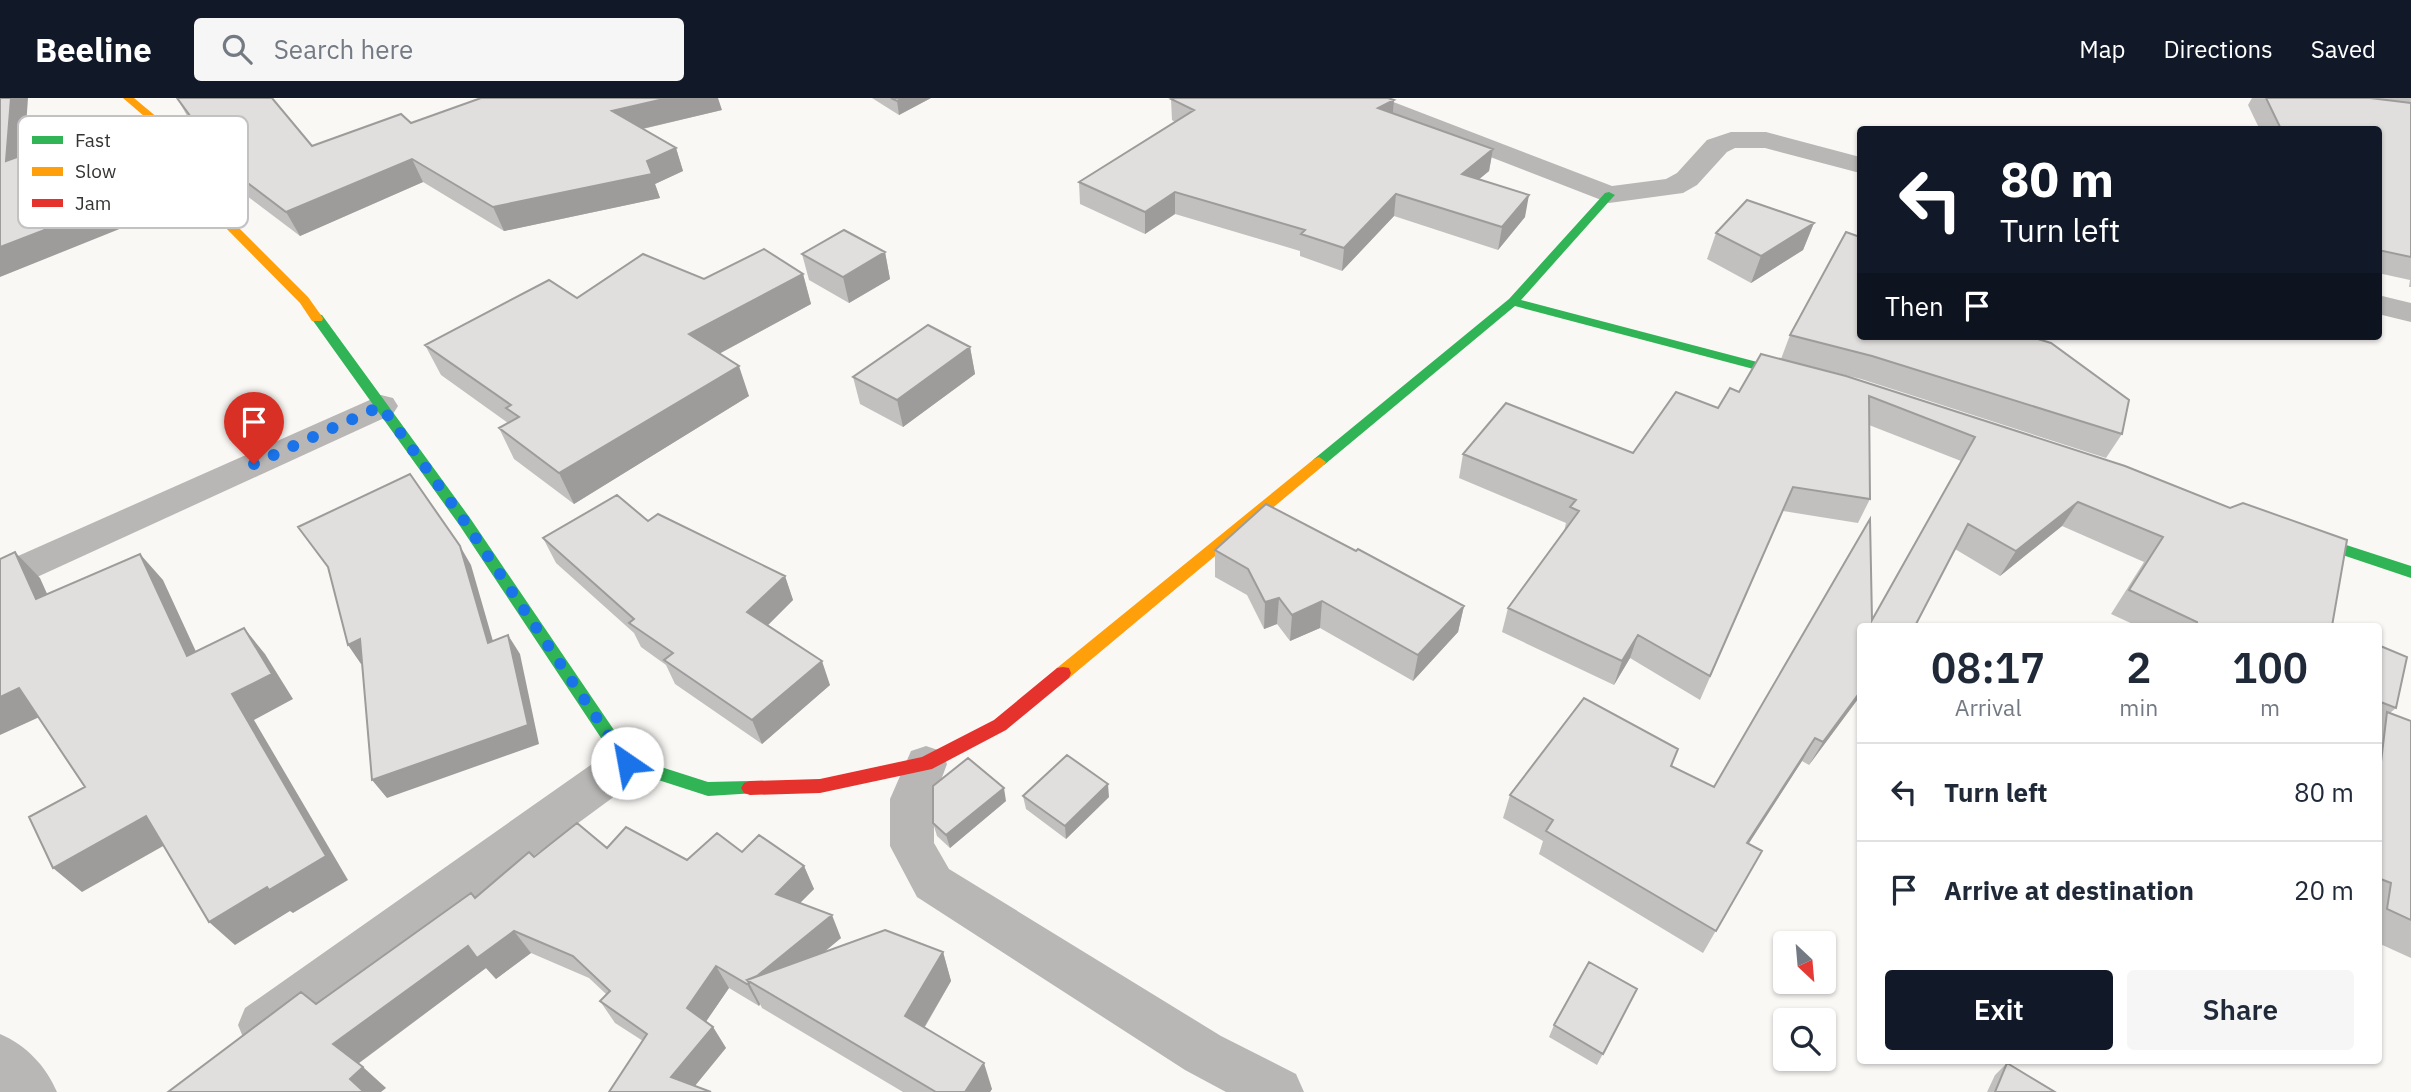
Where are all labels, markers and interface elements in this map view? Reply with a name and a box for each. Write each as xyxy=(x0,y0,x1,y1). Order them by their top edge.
search box xyxy=(194,18,684,81)
text: Beeline xyxy=(35,28,152,71)
icon: search xyxy=(218,30,256,68)
text: Search here xyxy=(274,32,413,66)
text: Map xyxy=(2079,33,2125,65)
text: Directions xyxy=(2163,33,2273,65)
text: Saved xyxy=(2311,33,2376,65)
legend xyxy=(18,116,248,228)
text: Fast xyxy=(75,128,111,152)
text: 80 m xyxy=(2000,147,2114,210)
icon: left xyxy=(1885,154,1976,245)
text: Slow xyxy=(75,159,116,183)
text: Jam xyxy=(75,191,111,215)
text: Turn left xyxy=(2000,209,2120,251)
icon: arrive xyxy=(1958,287,1996,325)
text: Then xyxy=(1885,289,1944,323)
pin xyxy=(224,392,284,464)
icon: arrive xyxy=(235,403,273,441)
text: 08:17 xyxy=(1931,640,2045,695)
text: 2 xyxy=(2126,640,2151,695)
text: 100 xyxy=(2232,640,2308,695)
text: Arrival xyxy=(1955,692,2022,722)
text: min xyxy=(2119,692,2158,722)
text: m xyxy=(2260,692,2280,722)
position arrow xyxy=(590,726,664,800)
icon: left xyxy=(1885,773,1923,811)
text: Turn left xyxy=(1944,775,2047,809)
text: 80 m xyxy=(2294,775,2354,809)
icon: arrive xyxy=(1885,871,1923,909)
text: Arrive at destination xyxy=(1944,873,2194,907)
text: 20 m xyxy=(2294,873,2354,907)
north arrow xyxy=(1773,931,1836,994)
map controls xyxy=(1773,931,1836,1071)
button: Exit xyxy=(1885,970,2113,1050)
button: Share xyxy=(2127,970,2354,1050)
button: search xyxy=(1773,1008,1836,1071)

